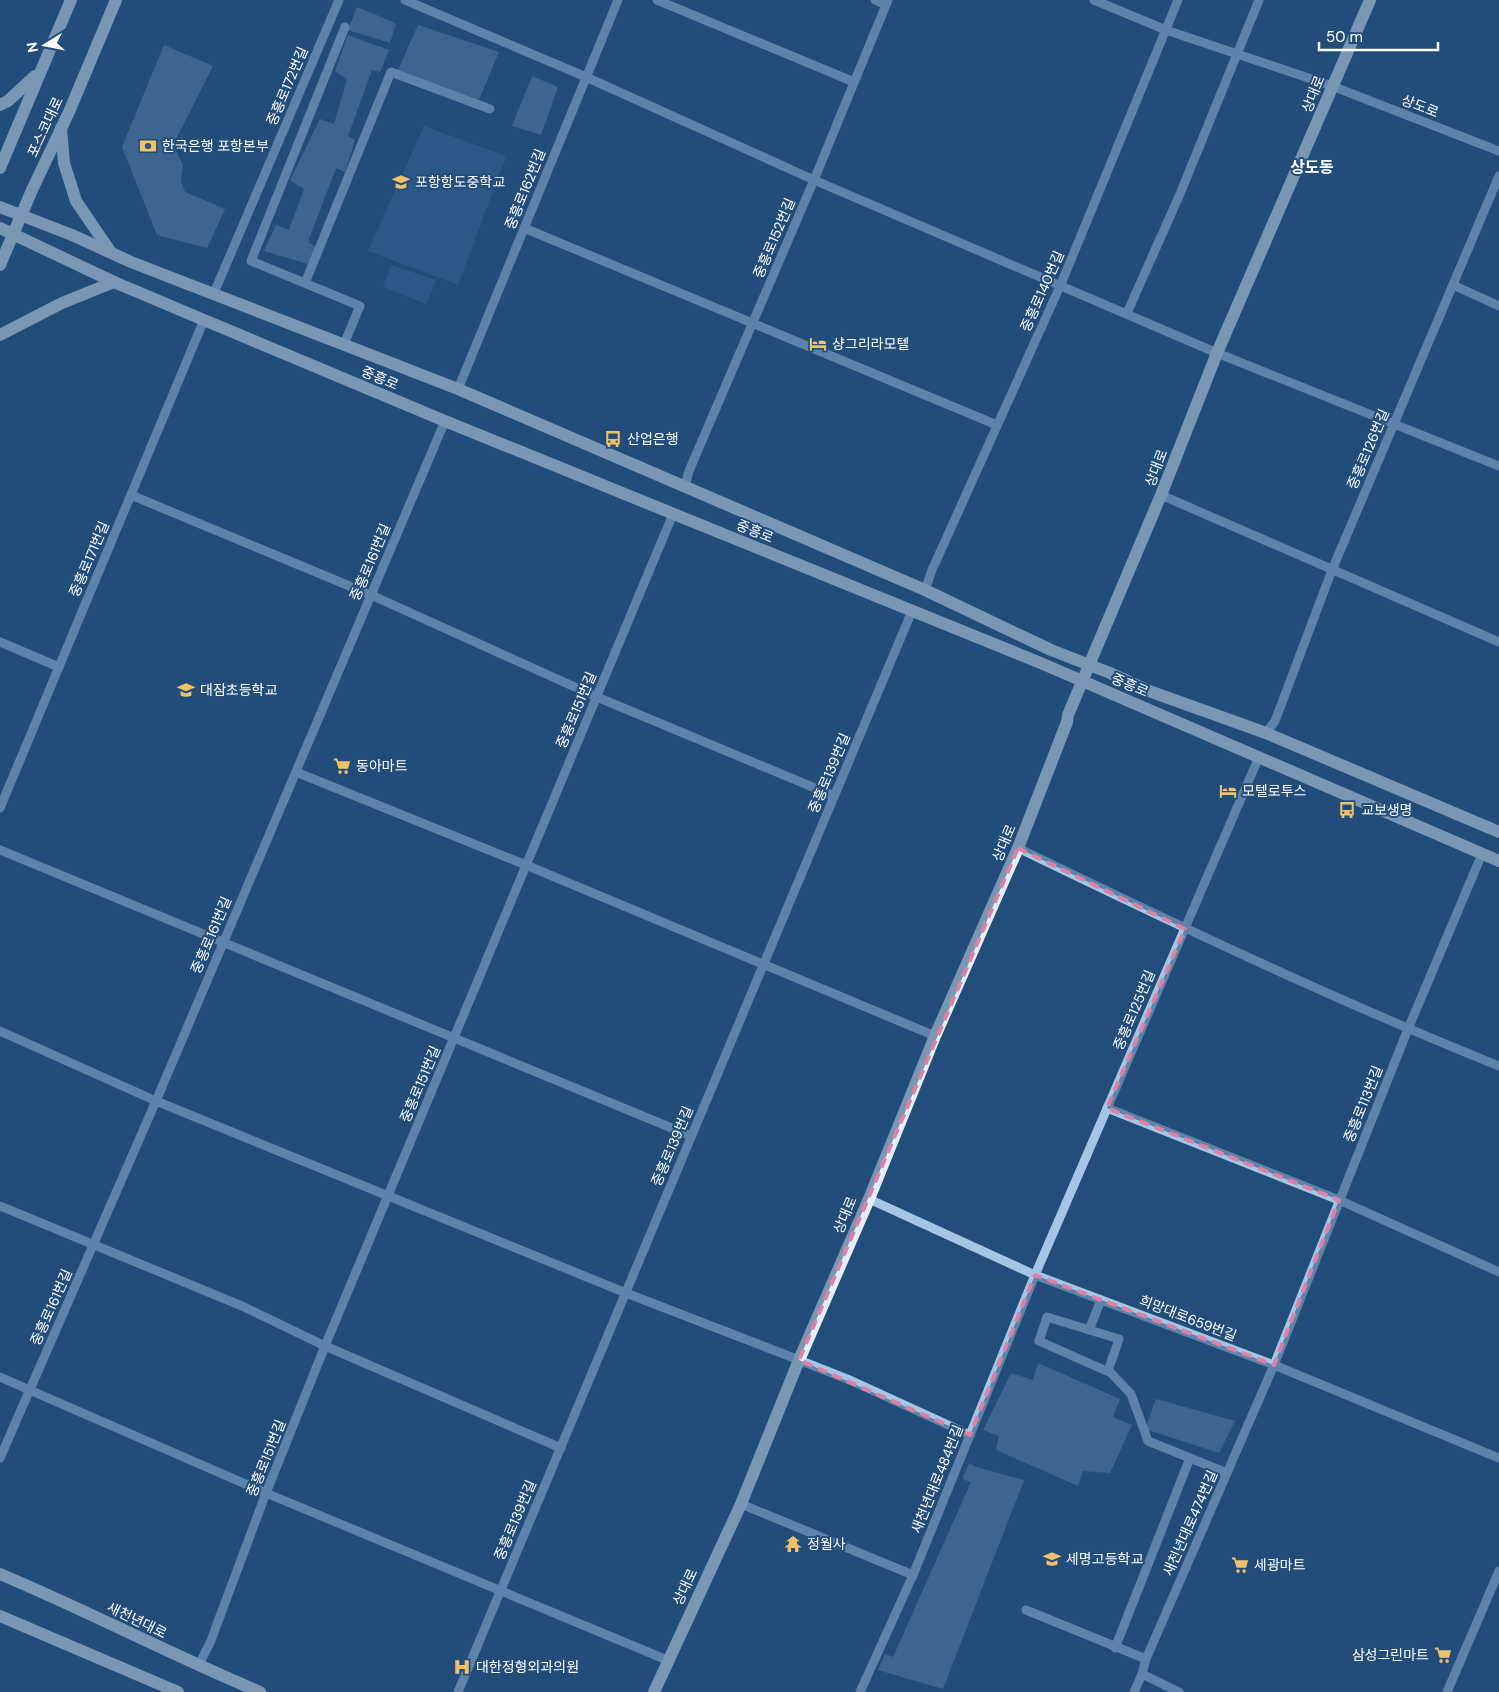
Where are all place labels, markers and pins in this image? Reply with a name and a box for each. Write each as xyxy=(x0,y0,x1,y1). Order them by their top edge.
bank icon: 한국은행 포항본부 xyxy=(138,136,158,156)
place label: 한국은행 포항본부 xyxy=(162,137,269,155)
school or university icon: 포항항도중학교 xyxy=(391,172,411,192)
place label: 포항항도중학교 xyxy=(415,173,505,191)
hotel icon: 샹그리라모텔 xyxy=(808,334,828,354)
place label: 샹그리라모텔 xyxy=(832,335,909,353)
bus stop icon: 산업은행 xyxy=(603,429,623,449)
place label: 산업은행 xyxy=(627,430,679,448)
school or university icon: 대잠초등학교 xyxy=(176,680,196,700)
place label: 대잠초등학교 xyxy=(200,681,277,699)
supermarket icon: 동아마트 xyxy=(332,756,352,776)
place label: 동아마트 xyxy=(356,757,408,775)
hotel icon: 모텔로투스 xyxy=(1218,781,1238,801)
place label: 모텔로투스 xyxy=(1242,782,1307,800)
bus stop icon: 교보생명 xyxy=(1337,800,1357,820)
place label: 교보생명 xyxy=(1361,801,1413,819)
temple icon: 정월사 xyxy=(783,1534,803,1554)
place label: 정월사 xyxy=(807,1535,846,1553)
school or university icon: 세명고등학교 xyxy=(1042,1549,1062,1569)
place label: 세명고등학교 xyxy=(1066,1550,1143,1568)
supermarket icon: 세광마트 xyxy=(1230,1555,1250,1575)
place label: 세광마트 xyxy=(1254,1556,1306,1574)
supermarket icon: 삼성그린마트 xyxy=(1433,1645,1453,1665)
place label: 삼성그린마트 xyxy=(1352,1646,1429,1664)
hospital icon: 대한정형외과의원 xyxy=(452,1657,472,1677)
place label: 대한정형외과의원 xyxy=(476,1658,579,1676)

